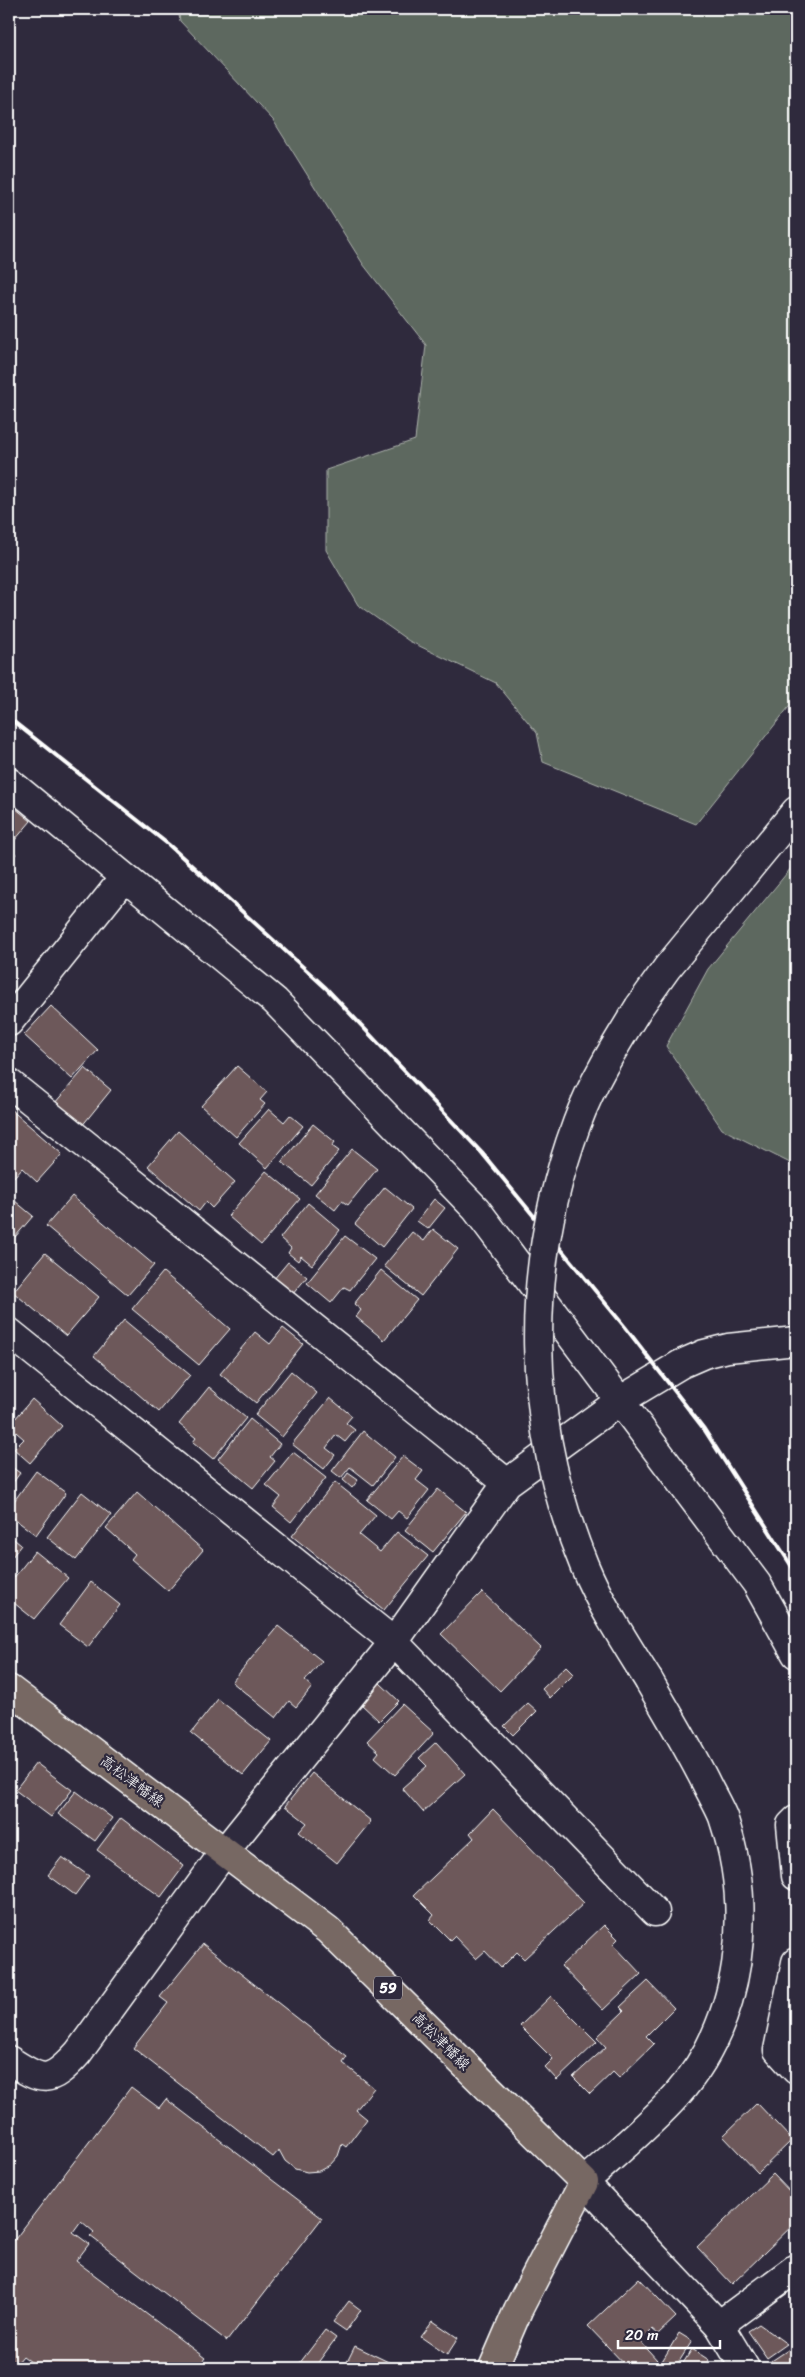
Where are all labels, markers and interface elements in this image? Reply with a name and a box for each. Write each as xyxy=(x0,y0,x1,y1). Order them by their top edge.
street label: 高松津幡線 xyxy=(94,1748,170,1814)
road number: 59 xyxy=(374,1976,402,2000)
street label: 高松津幡線 xyxy=(405,2005,477,2077)
scale bar xyxy=(618,2317,720,2349)
text: 20 m xyxy=(625,2322,659,2348)

